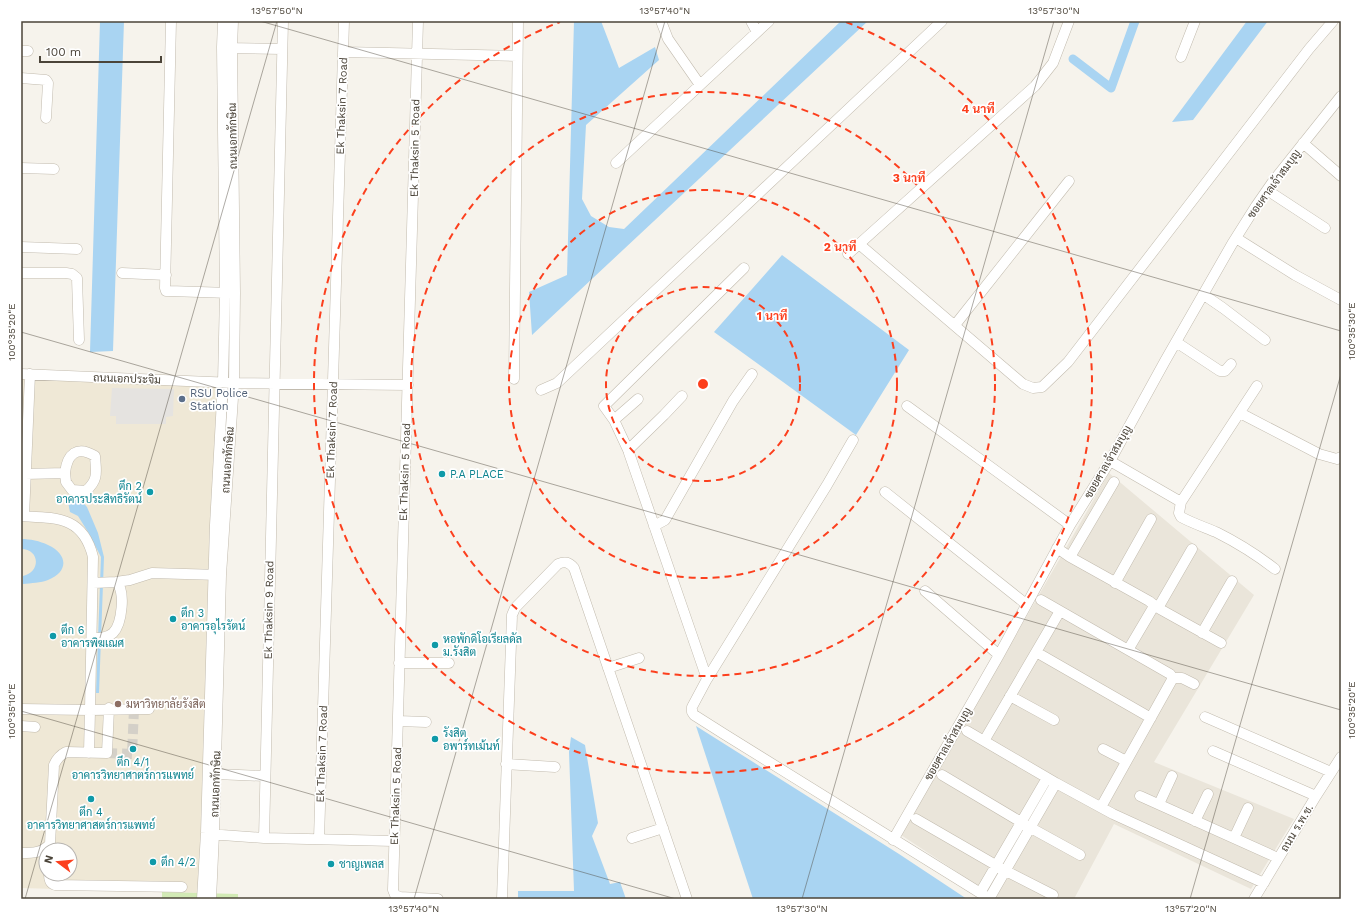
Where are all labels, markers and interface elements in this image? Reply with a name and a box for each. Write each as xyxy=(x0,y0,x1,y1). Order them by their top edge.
text: 13°57'50"N xyxy=(251,5,303,16)
text: 13°57'40"N xyxy=(640,5,690,16)
text: 13°57'30"N xyxy=(1028,5,1080,16)
scale bar xyxy=(40,38,161,64)
text: 100 m xyxy=(46,45,81,59)
street label: Ek Thaksin 7 Road xyxy=(334,57,350,155)
street label: Ek Thaksin 5 Road xyxy=(408,99,422,197)
text: 4 นาที xyxy=(961,101,995,116)
street label: ถนนเอกทักษิณ xyxy=(225,103,240,170)
street label: ซอยศาลเจ้าสมบุญ xyxy=(1244,146,1305,222)
text: 3 นาที xyxy=(893,170,925,185)
text: 2 นาที xyxy=(824,239,856,254)
text: 100°35'30"E xyxy=(1346,302,1357,360)
text: 100°35'20"E xyxy=(6,303,17,361)
text: 1 นาที xyxy=(757,308,787,323)
street label: ถนนเอกประจิม xyxy=(93,371,161,387)
centre of rings xyxy=(696,377,710,391)
street label: Ek Thaksin 7 Road xyxy=(324,381,340,479)
place label: RSU Police Station xyxy=(190,387,248,413)
marker: RSU Police Station xyxy=(177,394,187,404)
street label: Ek Thaksin 5 Road xyxy=(397,423,413,521)
street label: ซอยศาลเจ้าสมบุญ xyxy=(1081,423,1136,502)
street label: ถนนเอกทักษิณ xyxy=(218,426,237,494)
place label: P.A PLACE xyxy=(450,468,504,481)
marker: P.A PLACE xyxy=(437,469,447,479)
place label: ตึก 2 อาคารประสิทธิรัตน์ xyxy=(56,479,142,506)
marker: ตึก 2 อาคารประสิทธิรัตน์ xyxy=(145,487,155,497)
street label: Ek Thaksin 9 Road xyxy=(262,561,276,659)
place label: ตึก 3 อาคารอุไรรัตน์ xyxy=(181,606,245,635)
marker: ตึก 3 อาคารอุไรรัตน์ xyxy=(168,614,178,624)
place label: ตึก 6 อาคารพิฆเณศ xyxy=(61,623,124,650)
marker: ตึก 6 อาคารพิฆเณศ xyxy=(48,631,58,641)
place label: หอพักดิโอเรียลดัล ม.รังสิต xyxy=(443,631,522,659)
marker: หอพักดิโอเรียลดัล ม.รังสิต xyxy=(430,640,440,650)
text: 100°35'20"E xyxy=(1346,681,1357,739)
text: 100°35'10"E xyxy=(6,683,17,739)
place label: มหาวิทยาลัยรังสิต xyxy=(126,697,206,711)
marker: มหาวิทยาลัยรังสิต xyxy=(113,699,123,709)
street label: Ek Thaksin 7 Road xyxy=(314,705,330,803)
street label: ซอยศาลเจ้าสมบุญ xyxy=(921,705,976,784)
place label: รังสิต อพาร์ทเม้นท์ xyxy=(443,726,500,753)
marker: รังสิต อพาร์ทเม้นท์ xyxy=(430,734,440,744)
marker: ตึก 4/1 อาคารวิทยาศาตร์การแพทย์ xyxy=(128,744,138,754)
street label: Ek Thaksin 5 Road xyxy=(388,747,404,845)
street label: ถนนเอกทักษิณ xyxy=(207,750,224,818)
place label: ตึก 4/1 อาคารวิทยาศาตร์การแพทย์ xyxy=(72,755,194,782)
marker: ตึก 4 อาคารวิทยาศาสตร์การแพทย์ xyxy=(86,794,96,804)
street label: ถนน ร.พ.ช. xyxy=(1278,802,1316,854)
place label: ตึก 4 อาคารวิทยาศาสตร์การแพทย์ xyxy=(27,805,155,832)
north arrow xyxy=(38,842,78,882)
text: N xyxy=(41,854,56,865)
place label: ตึก 4/2 xyxy=(161,855,196,869)
marker: ตึก 4/2 xyxy=(148,857,158,867)
place label: ชาญเพลส xyxy=(339,858,384,871)
marker: ชาญเพลส xyxy=(326,859,336,869)
text: 13°57'40"N xyxy=(389,903,439,914)
text: 13°57'30"N xyxy=(776,903,828,914)
text: 13°57'20"N xyxy=(1165,903,1217,914)

